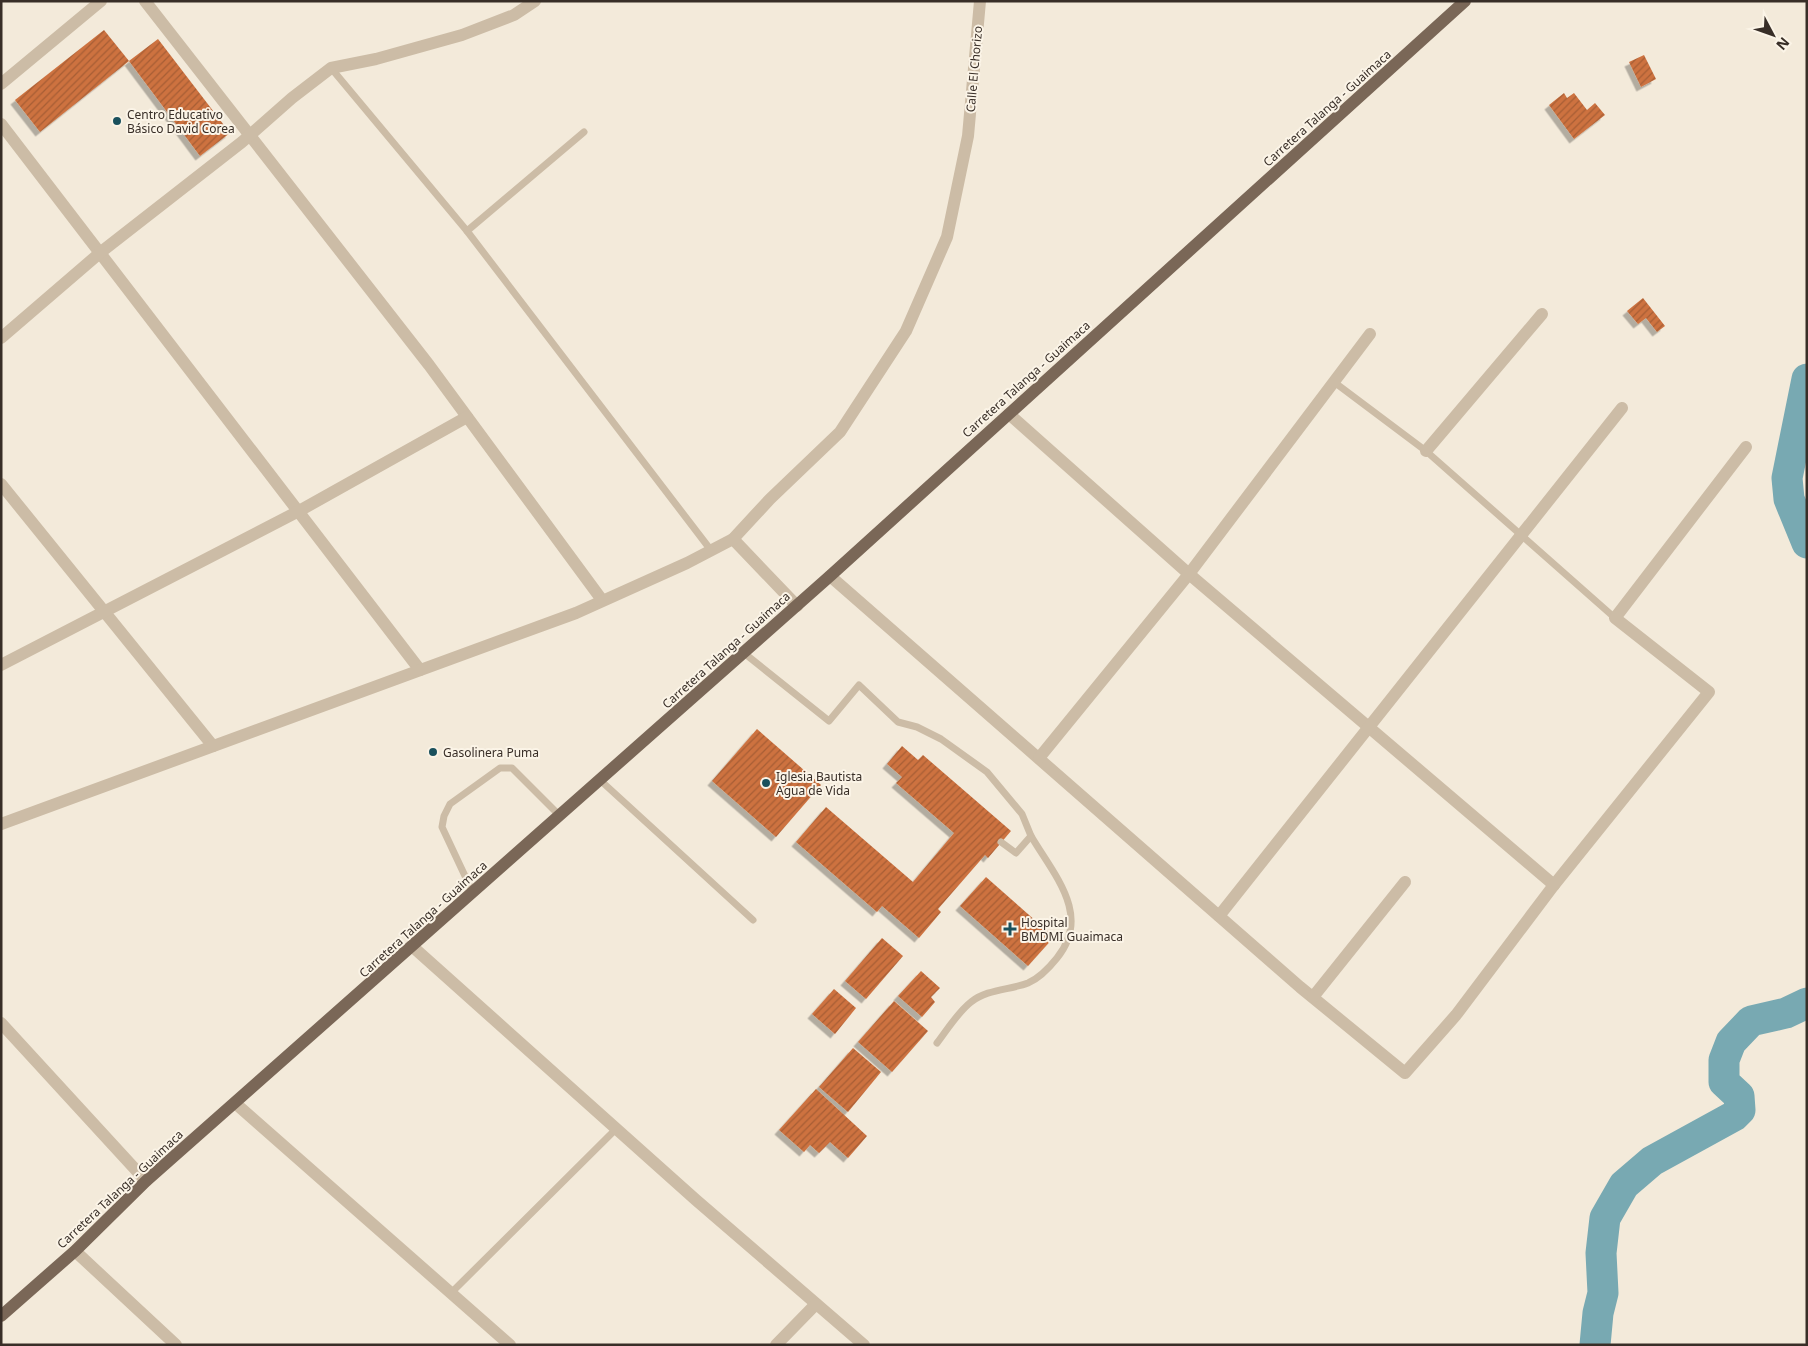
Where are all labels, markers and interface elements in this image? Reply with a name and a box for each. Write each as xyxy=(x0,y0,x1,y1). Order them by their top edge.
north arrow xyxy=(1748,10,1798,60)
street label: Calle El Chorizo xyxy=(962,25,986,113)
text: N xyxy=(1772,33,1794,54)
street label: Carretera Talanga - Guaimaca xyxy=(1259,46,1395,170)
place label: Centro Educativo Básico David Corea xyxy=(127,106,235,137)
marker: Centro Educativo Básico David Corea xyxy=(111,115,123,127)
street label: Carretera Talanga - Guaimaca xyxy=(958,317,1094,441)
street label: Carretera Talanga - Guaimaca xyxy=(658,588,794,712)
place label: Gasolinera Puma xyxy=(443,744,539,761)
marker: Gasolinera Puma xyxy=(427,746,439,758)
place label: Iglesia Bautista Agua de Vida xyxy=(776,768,862,799)
marker: Iglesia Bautista Agua de Vida xyxy=(760,777,772,789)
street label: Carretera Talanga - Guaimaca xyxy=(355,857,491,981)
place label: Hospital BMDMI Guaimaca xyxy=(1021,914,1123,945)
marker: Hospital BMDMI Guaimaca xyxy=(1003,922,1017,936)
street label: Carretera Talanga - Guaimaca xyxy=(53,1126,187,1252)

